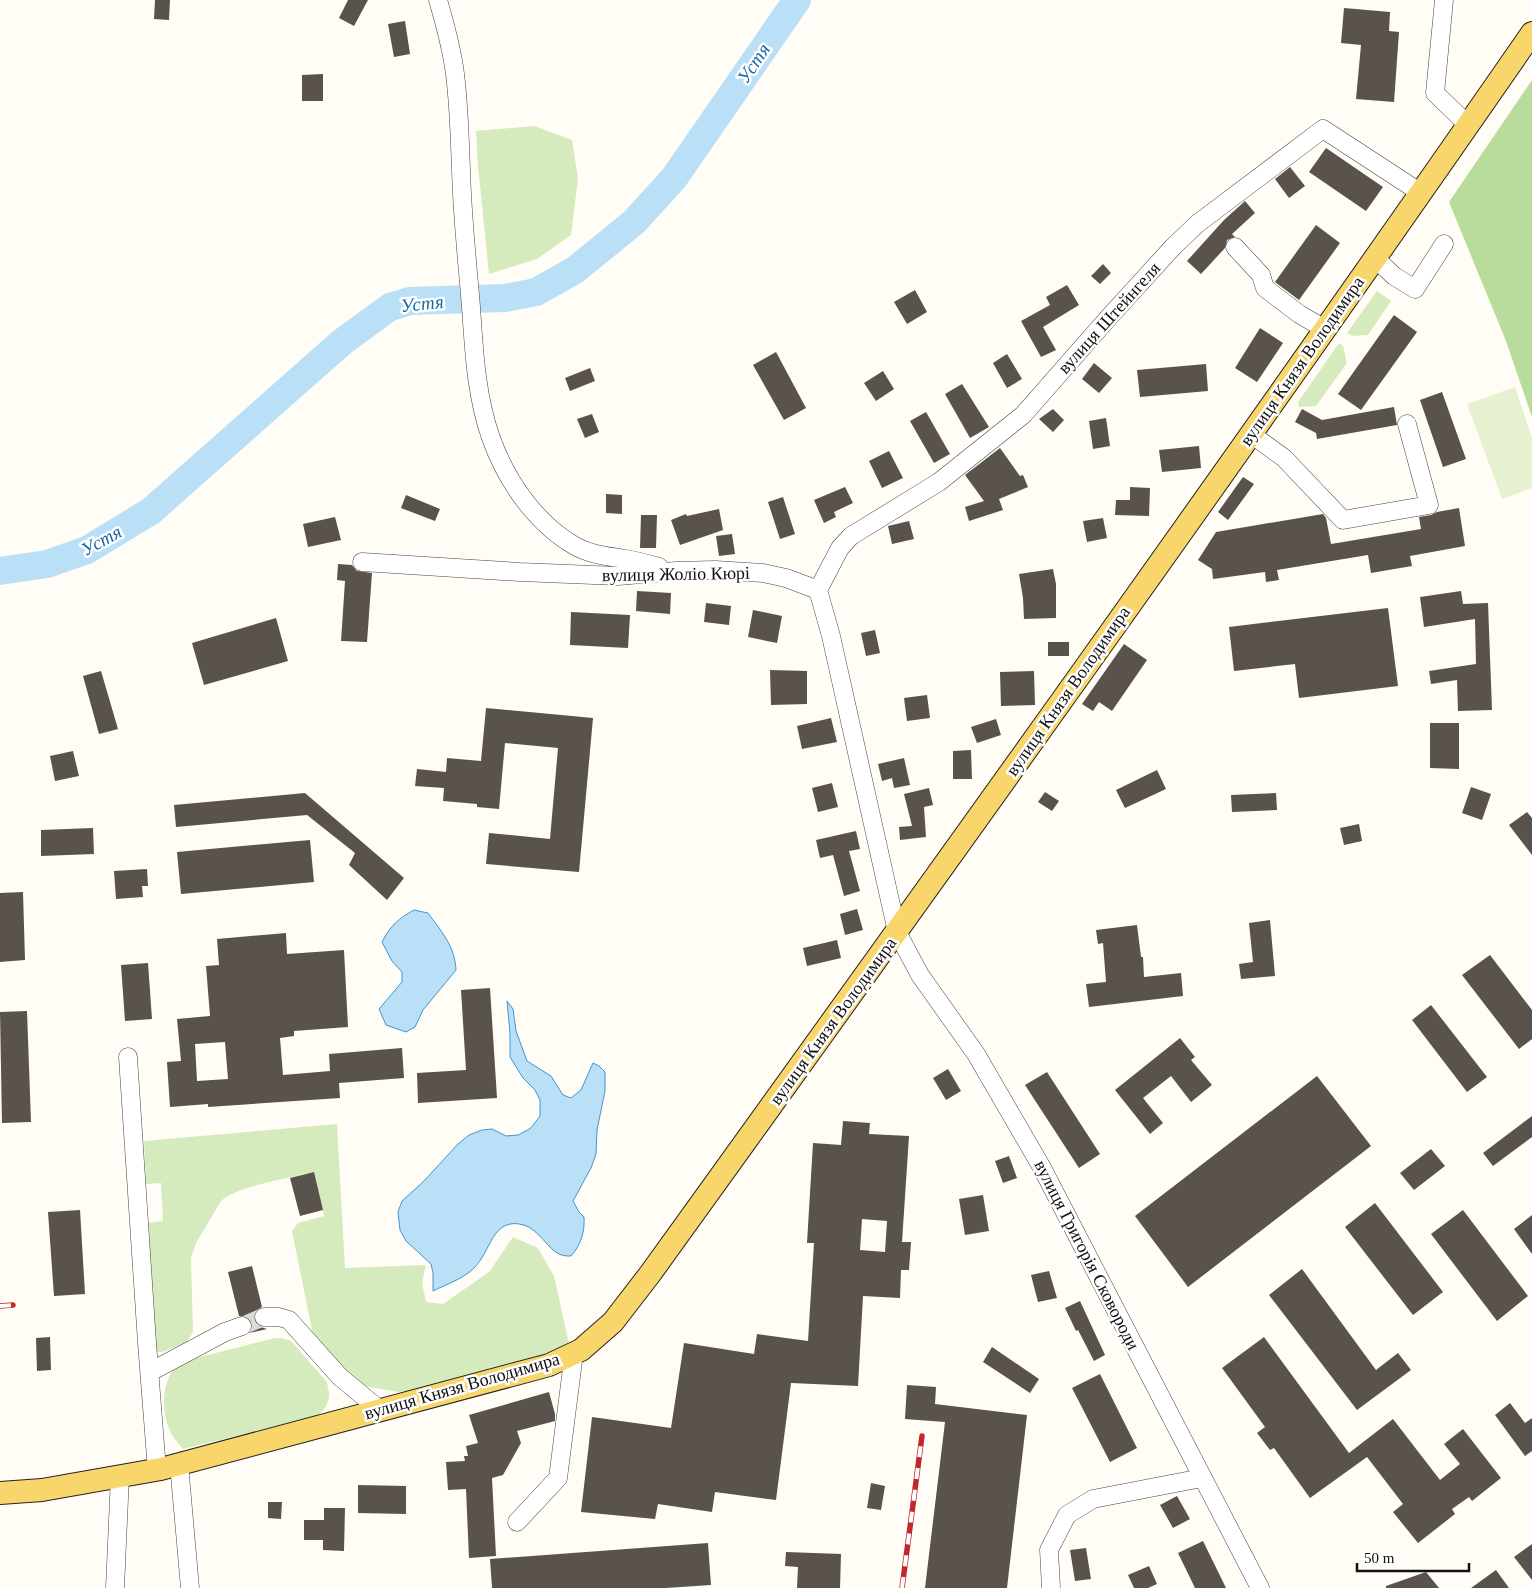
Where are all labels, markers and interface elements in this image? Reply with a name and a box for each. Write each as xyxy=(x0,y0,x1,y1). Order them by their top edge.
water label: Устя xyxy=(733,40,774,87)
street label: вулиця Штейнгеля xyxy=(1054,258,1164,378)
street label: вулиця Князя Володимира xyxy=(1236,273,1368,449)
water label: Устя xyxy=(400,291,445,316)
water label: Устя xyxy=(77,521,125,560)
street label: вулиця Жоліо Кюрі xyxy=(602,563,750,585)
street label: вулиця Князя Володимира xyxy=(1002,603,1134,779)
street label: вулиця Князя Володимира xyxy=(766,933,900,1109)
street label: вулиця Григорія Сковороди xyxy=(1030,1157,1144,1354)
street label: вулиця Князя Володимира xyxy=(362,1349,562,1423)
scale bar xyxy=(1357,1540,1470,1572)
text: 50 m xyxy=(1364,1550,1395,1566)

